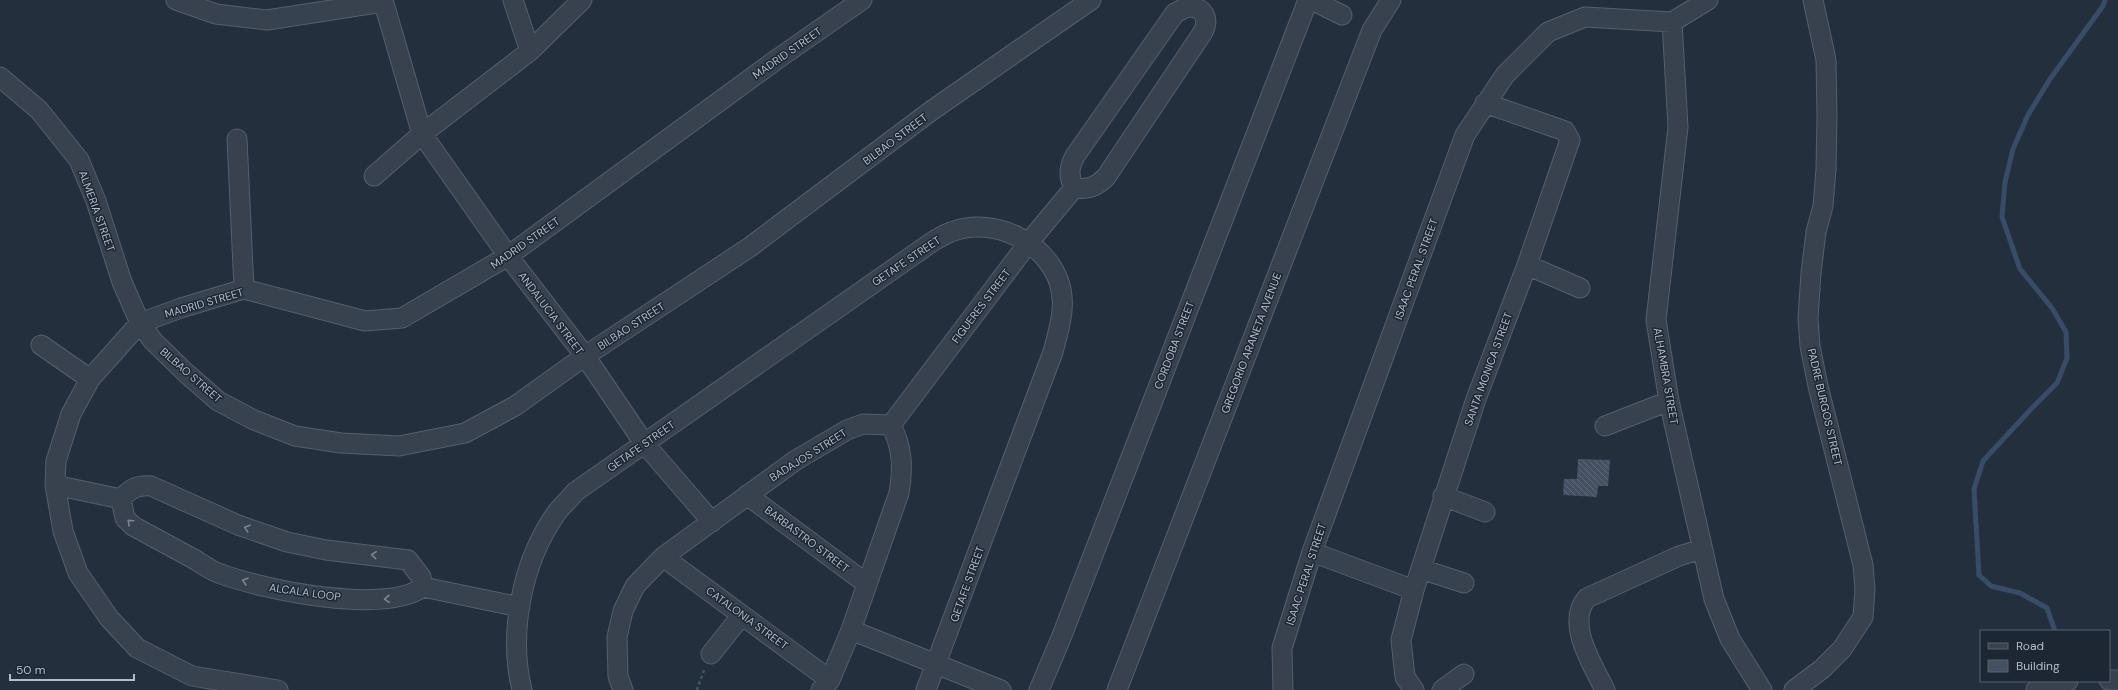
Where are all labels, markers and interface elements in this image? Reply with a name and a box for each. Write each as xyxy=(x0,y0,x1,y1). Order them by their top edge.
street label: MADRID STREET xyxy=(750,24,824,82)
street label: BILBAO STREET xyxy=(860,110,930,168)
street label: ALMERIA STREET xyxy=(76,168,118,254)
street label: MADRID STREET xyxy=(488,214,562,272)
street label: ISAAC PERAL STREET xyxy=(1391,217,1441,321)
street label: GETAFE STREET xyxy=(869,233,943,289)
street label: FIGUERES STREET xyxy=(948,266,1014,346)
street label: ANDALUCIA STREET xyxy=(515,269,587,357)
street label: GREGORIO ARANETA AVENUE xyxy=(1218,271,1284,415)
street label: MADRID STREET xyxy=(163,285,245,321)
street label: BILBAO STREET xyxy=(595,299,667,353)
street label: CORDOBA STREET xyxy=(1151,299,1197,391)
street label: SANTA MONICA STREET xyxy=(1461,310,1515,428)
street label: ALHAMBRA STREET xyxy=(1651,327,1681,425)
street label: BILBAO STREET xyxy=(157,344,225,406)
street label: PADRE BURGOS STREET xyxy=(1805,347,1845,467)
street label: GETAFE STREET xyxy=(604,417,678,475)
street label: BADAJOS STREET xyxy=(767,425,849,485)
street label: BARBASTRO STREET xyxy=(762,503,852,575)
one-way arrow xyxy=(127,520,135,527)
street label: ISAAC PERAL STREET xyxy=(1283,521,1329,627)
one-way arrow xyxy=(244,525,251,533)
street label: GETAFE STREET xyxy=(947,544,987,624)
one-way arrow xyxy=(371,550,377,559)
one-way arrow xyxy=(242,577,249,586)
street label: ALCALA LOOP xyxy=(268,580,342,604)
street label: CATALONIA STREET xyxy=(703,583,791,653)
one-way arrow xyxy=(384,595,390,603)
legend xyxy=(1980,630,2110,682)
text: Road xyxy=(2016,638,2044,654)
scale bar xyxy=(10,656,134,682)
text: Building xyxy=(2016,658,2060,674)
text: 50 m xyxy=(16,662,45,678)

